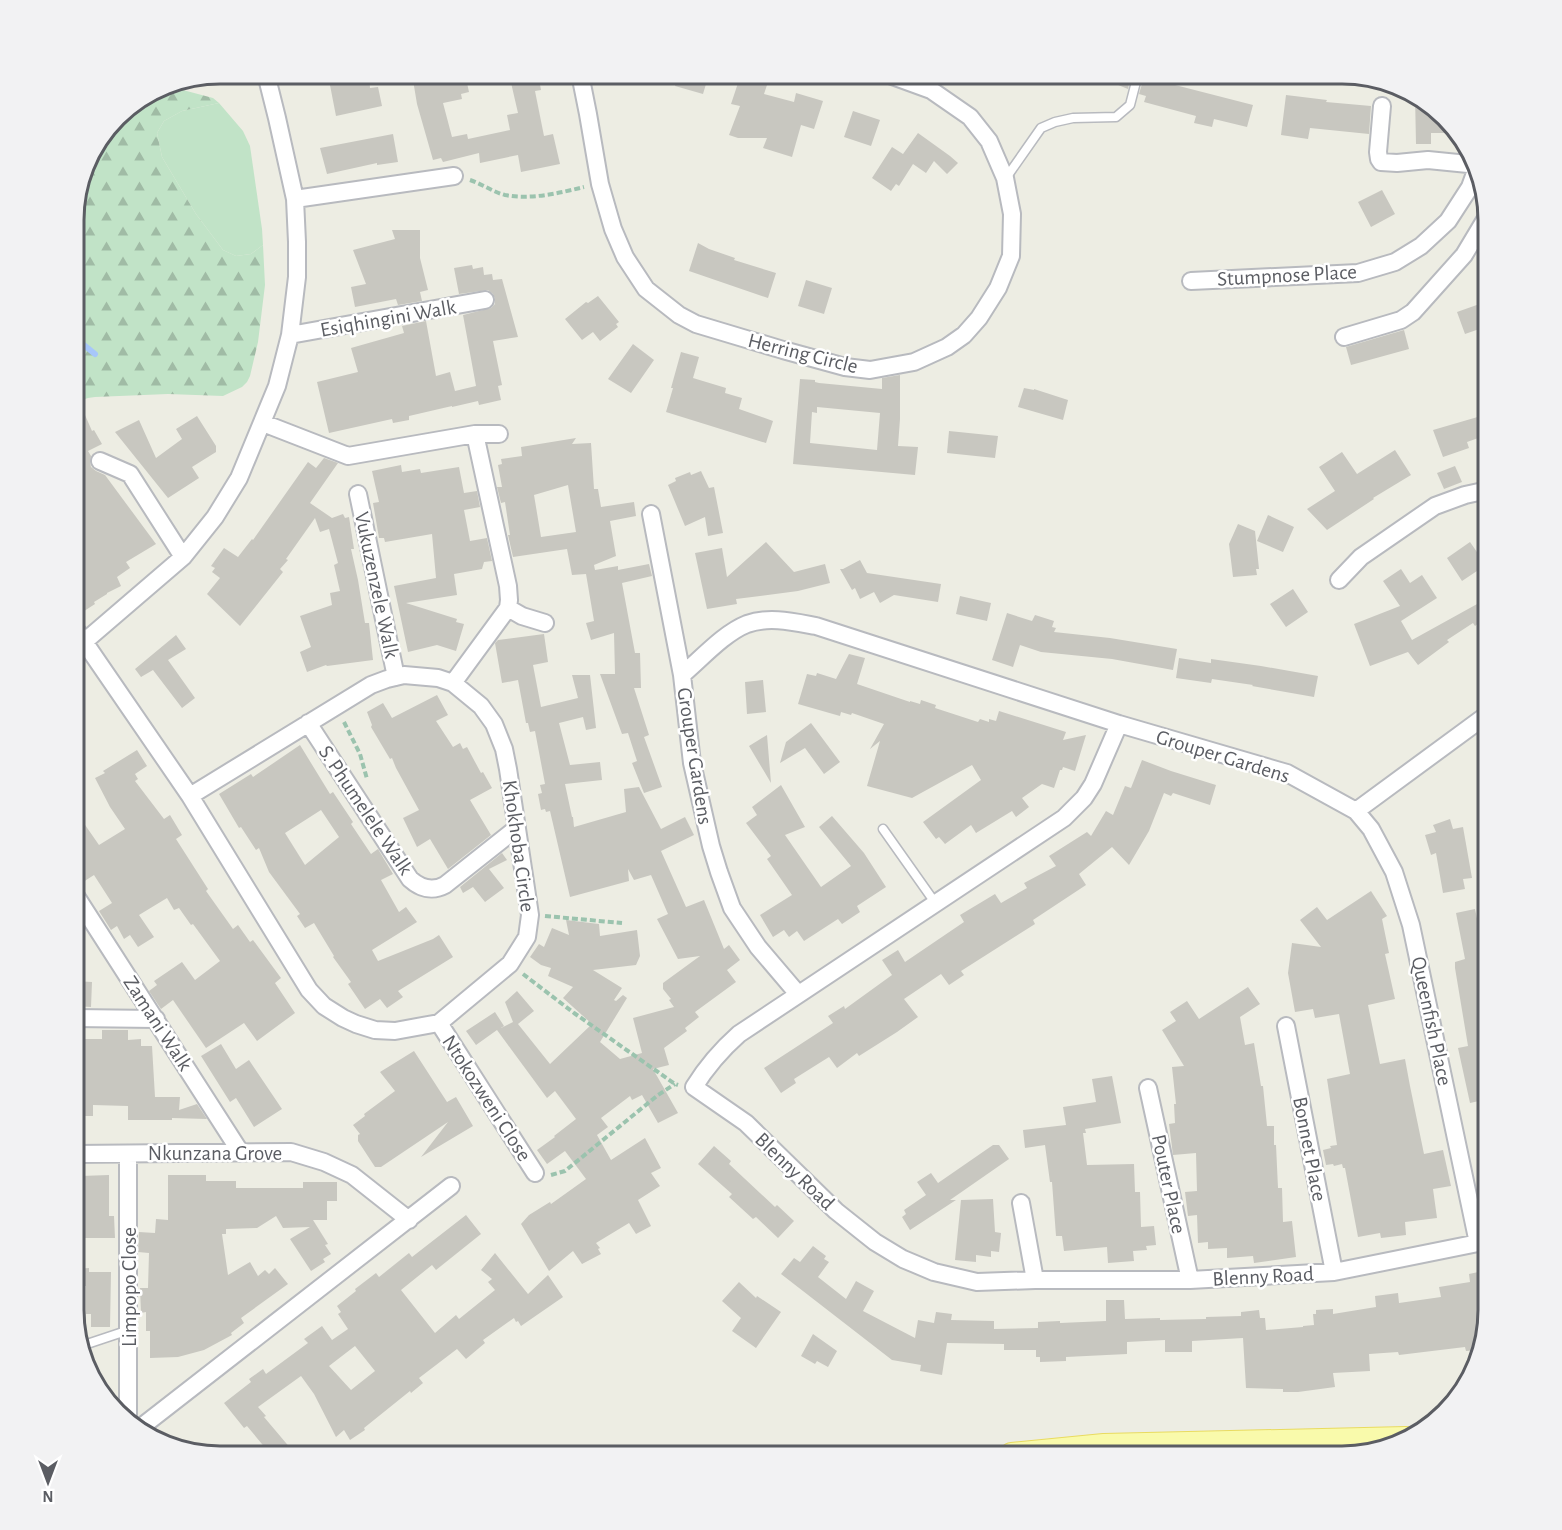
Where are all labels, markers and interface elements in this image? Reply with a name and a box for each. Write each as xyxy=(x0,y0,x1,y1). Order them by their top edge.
street label: Stumpnose Place xyxy=(1217,261,1357,290)
street label: Esiqhingini Walk xyxy=(319,296,458,341)
street label: Herring Circle xyxy=(746,330,860,377)
street label: Vukuzenzele Walk xyxy=(351,510,402,661)
street label: Grouper Gardens xyxy=(673,686,716,826)
street label: Grouper Gardens xyxy=(1154,726,1292,787)
street label: S. Phumelele Walk xyxy=(315,742,417,879)
street label: Khokhoba Circle xyxy=(499,779,538,913)
street label: Queenfish Place xyxy=(1408,955,1455,1088)
street label: Zamani Walk xyxy=(119,972,196,1075)
street label: Ntokozweni Close xyxy=(438,1032,535,1165)
street label: Bonnet Place xyxy=(1289,1095,1330,1203)
street label: Blenny Road xyxy=(751,1129,839,1214)
street label: Pouter Place xyxy=(1148,1133,1189,1236)
street label: Nkunzana Grove xyxy=(148,1143,282,1164)
street label: Limpopo Close xyxy=(119,1227,140,1347)
street label: Blenny Road xyxy=(1212,1263,1314,1290)
north arrow xyxy=(18,1452,78,1512)
text: N xyxy=(42,1488,54,1504)

